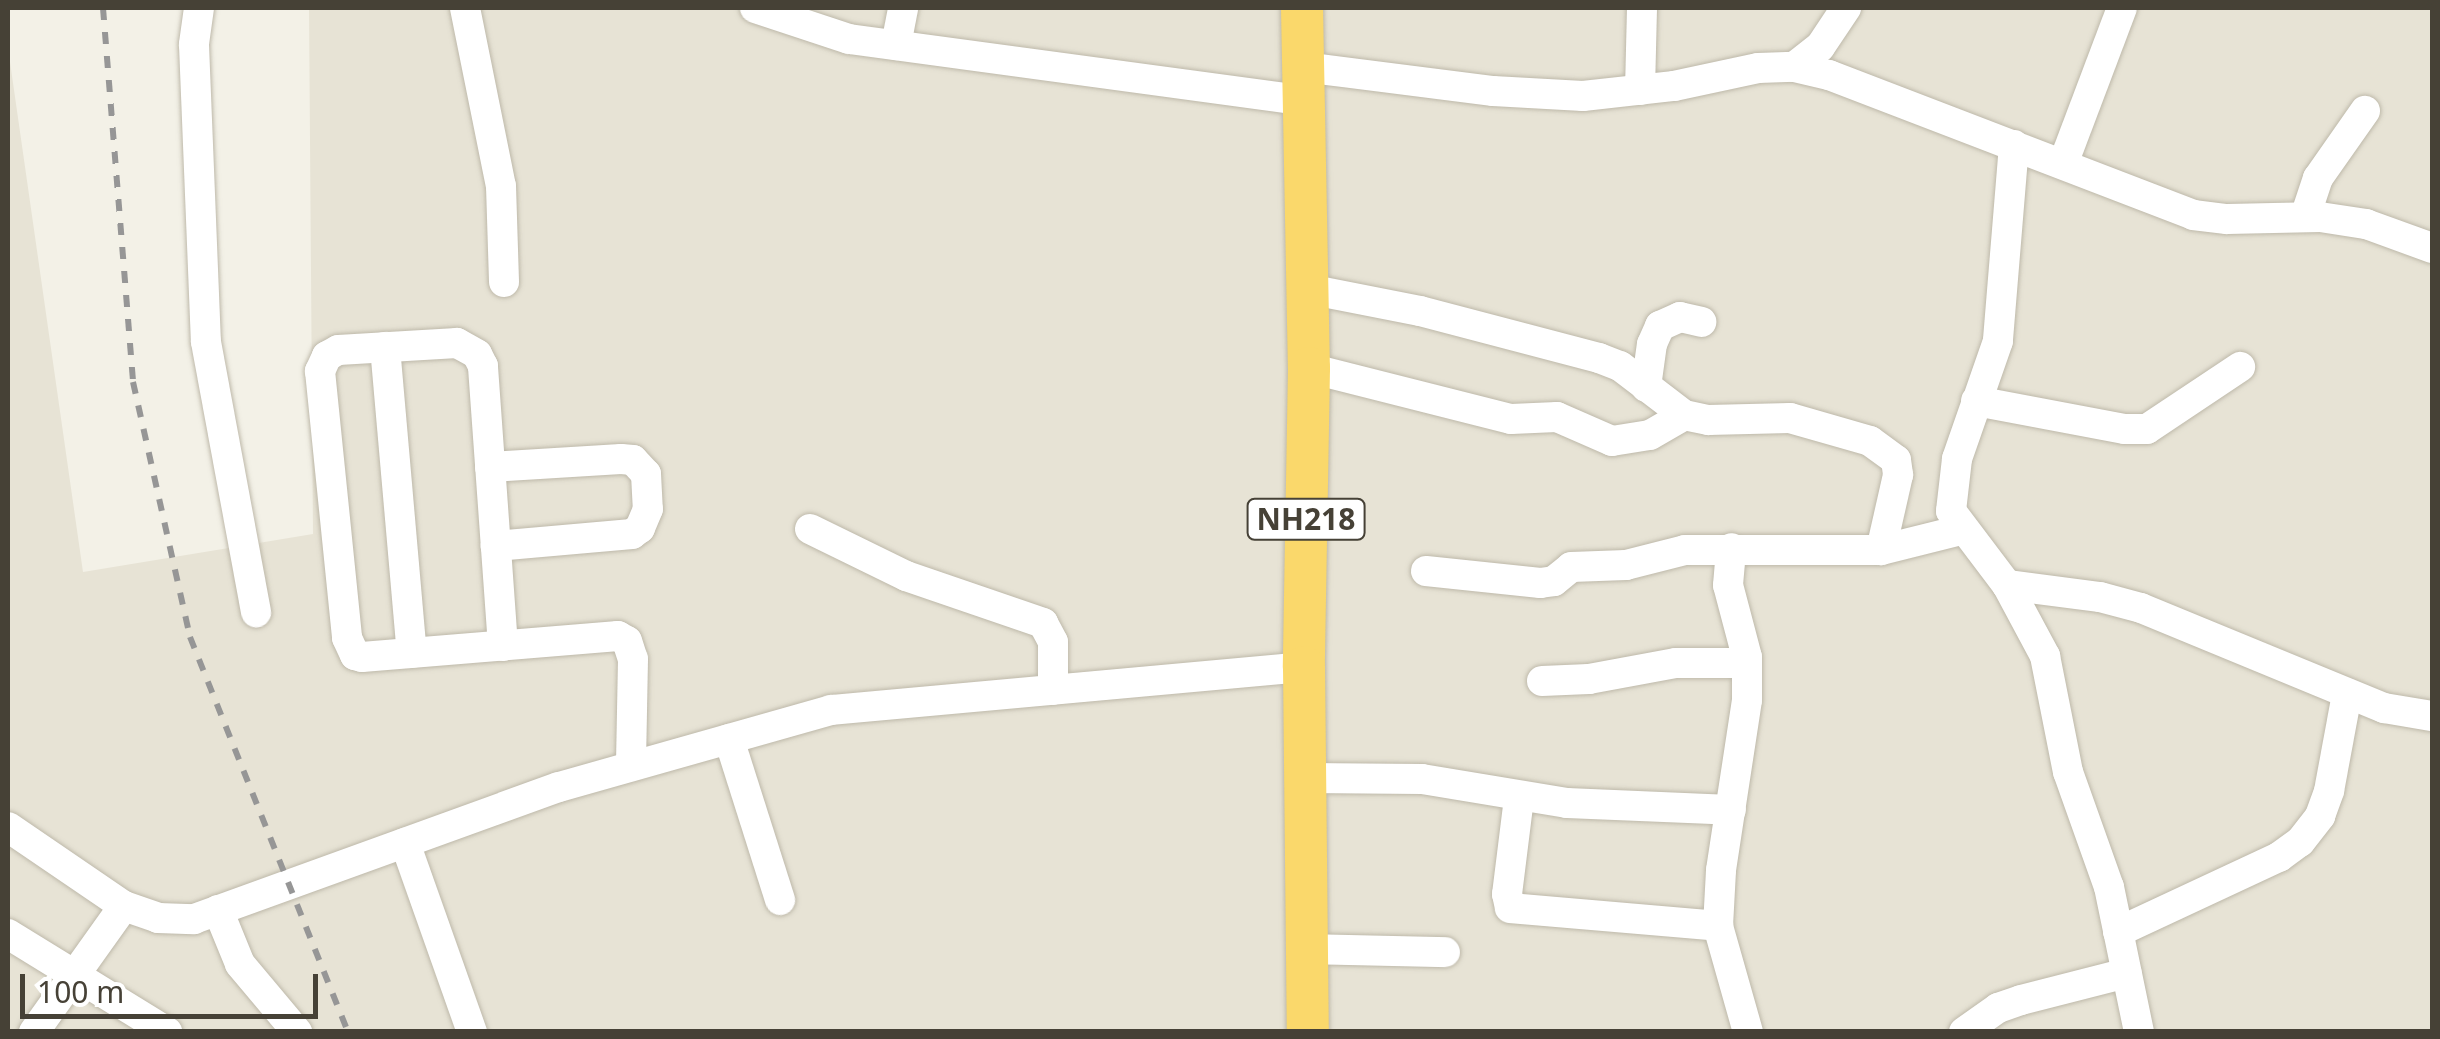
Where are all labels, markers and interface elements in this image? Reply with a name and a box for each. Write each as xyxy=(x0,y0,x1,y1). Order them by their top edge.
road number: NH218 xyxy=(1246,494,1366,544)
scale bar xyxy=(25,954,322,1016)
text: 100 m xyxy=(37,971,124,1012)

